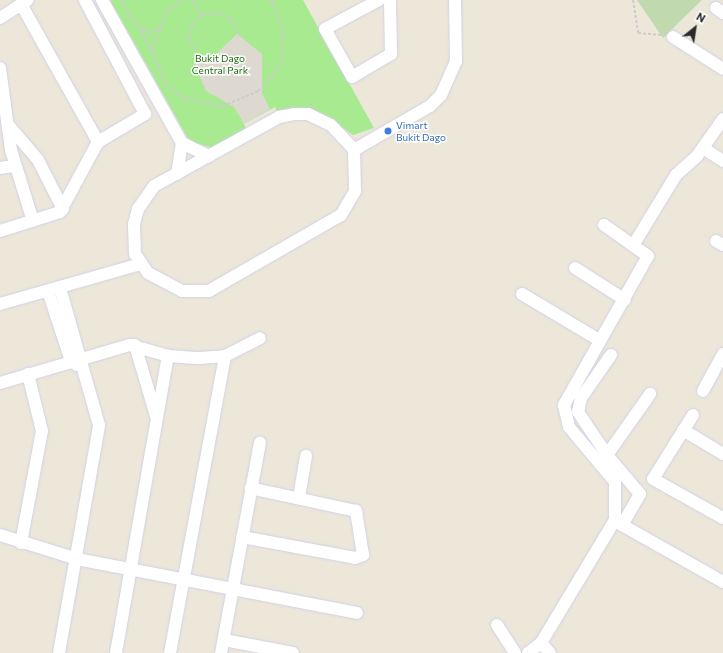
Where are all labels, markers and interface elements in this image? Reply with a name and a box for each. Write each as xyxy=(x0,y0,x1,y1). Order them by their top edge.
north arrow xyxy=(675,8,715,48)
text: N xyxy=(694,9,708,25)
park label: Bukit Dago Central Park xyxy=(192,52,248,76)
place label: Vimart Bukit Dago xyxy=(396,119,446,142)
marker: Vimart Bukit Dago xyxy=(383,126,393,136)

